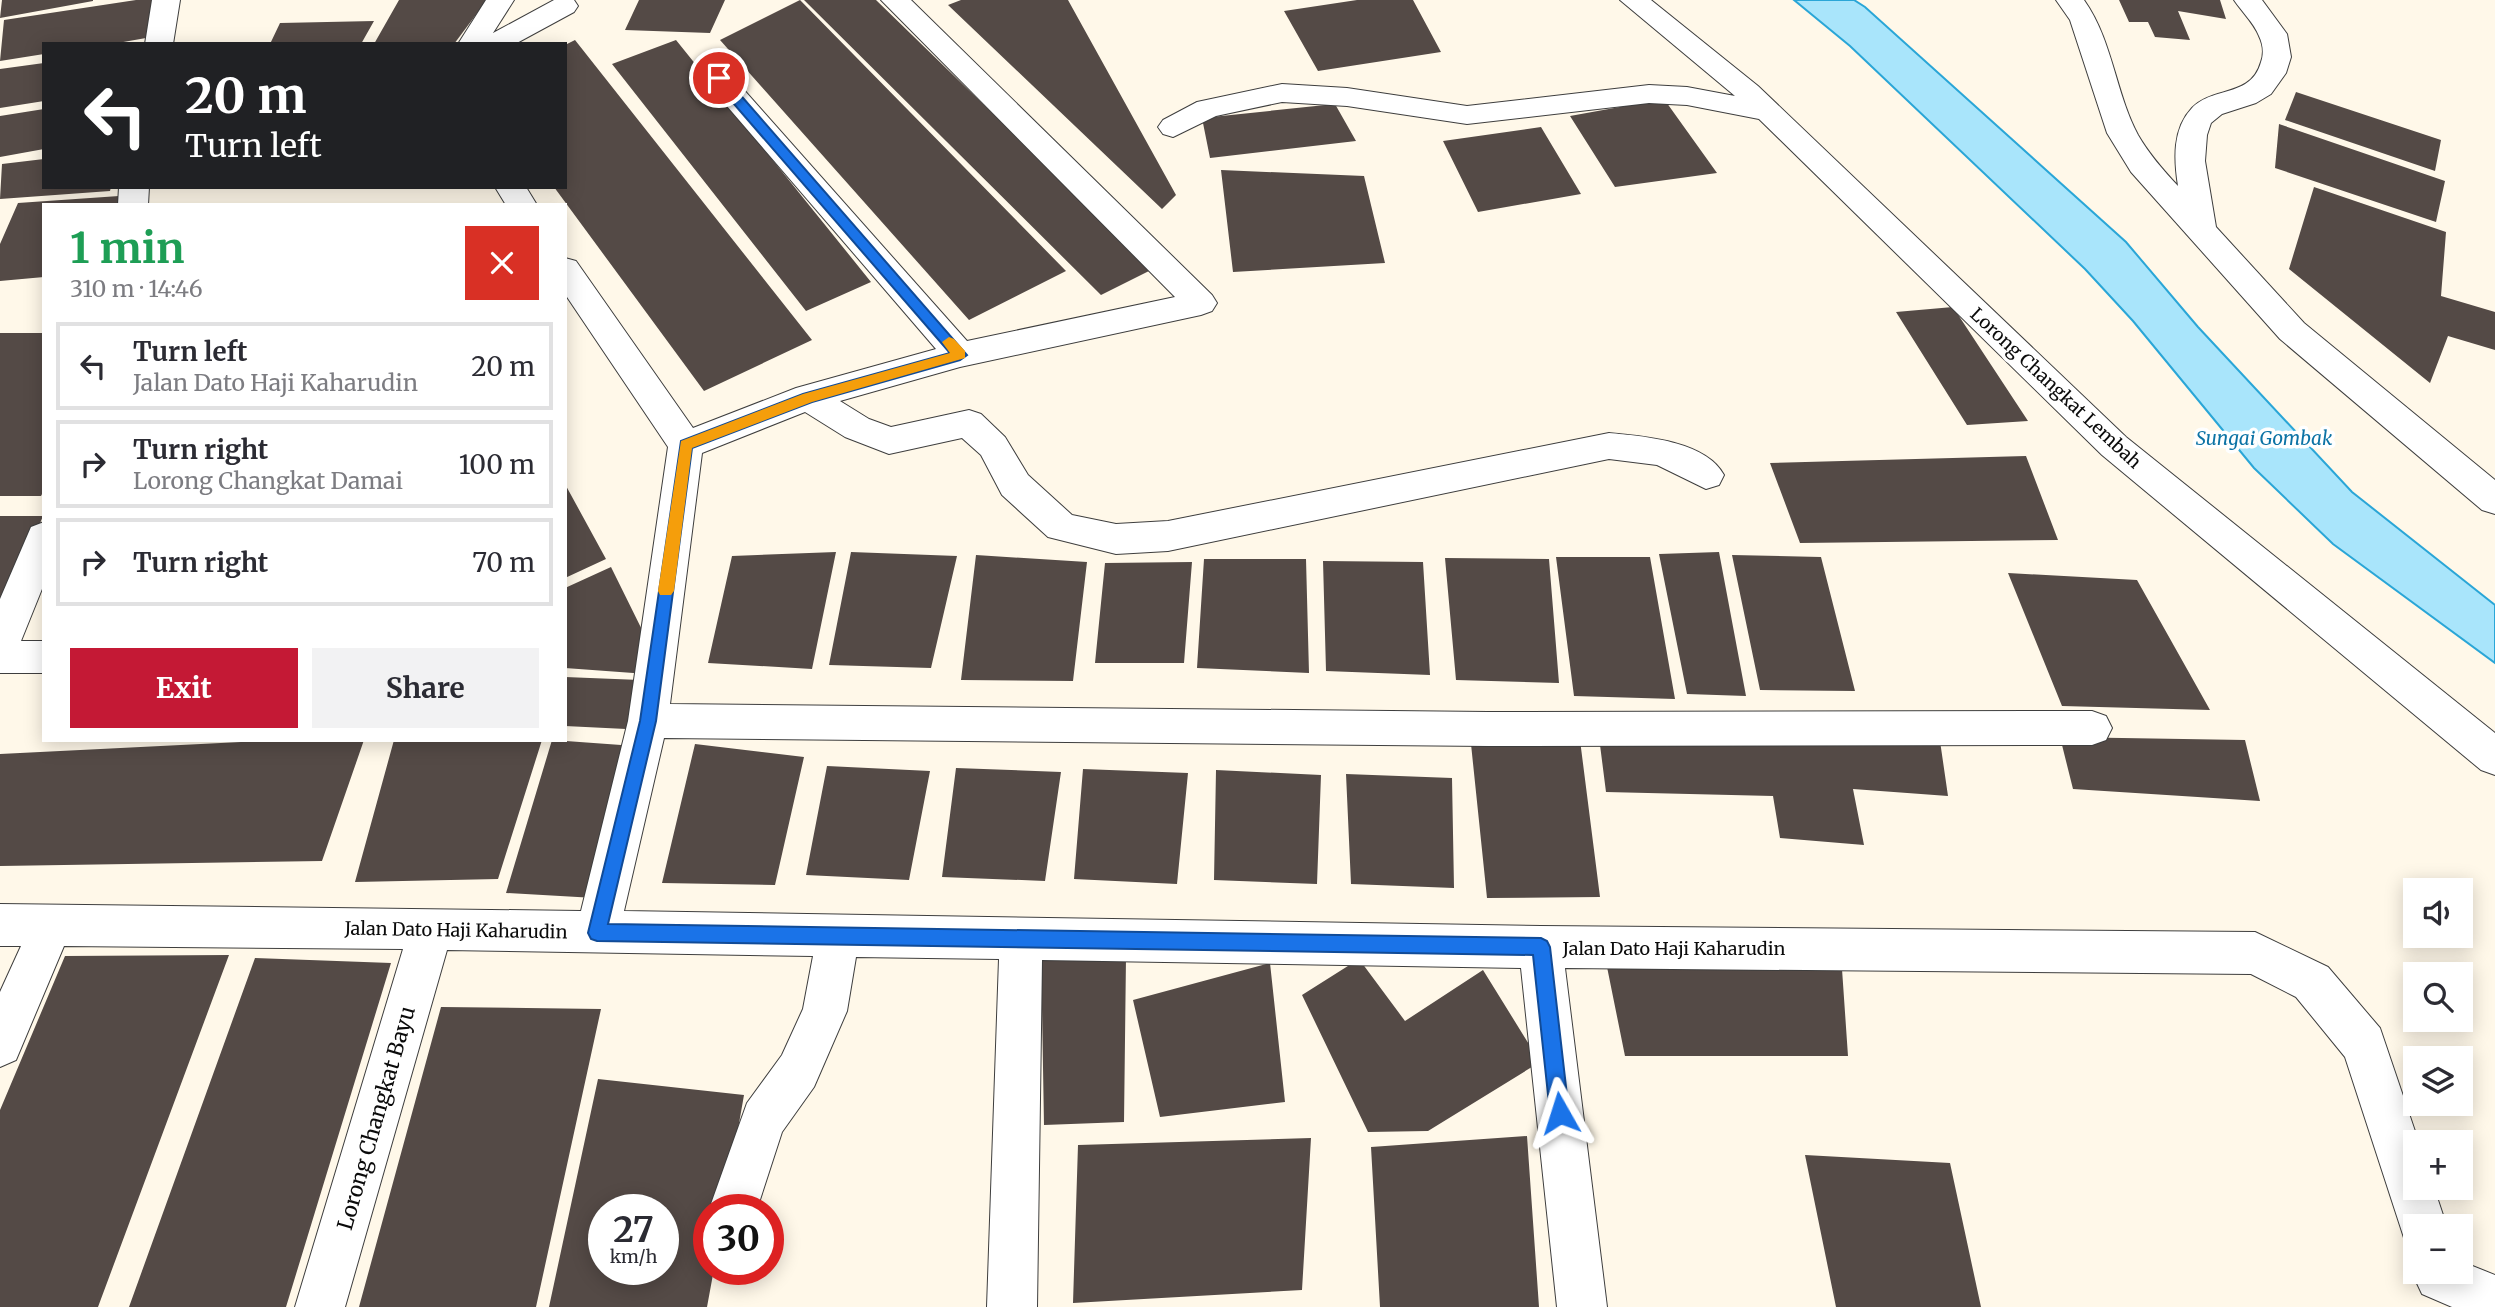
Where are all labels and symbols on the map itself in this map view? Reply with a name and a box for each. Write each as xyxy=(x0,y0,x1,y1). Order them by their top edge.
pin xyxy=(689,48,749,108)
street label: Lorong Changkat Lembah xyxy=(1966,303,2146,473)
water label: Sungai Gombak xyxy=(2196,426,2333,450)
street label: Jalan Dato Haji Kaharudin xyxy=(343,917,568,943)
street label: Jalan Dato Haji Kaharudin xyxy=(1562,937,1786,960)
street label: Lorong Changkat Bayu xyxy=(331,1003,421,1233)
position arrow xyxy=(1523,1076,1597,1150)
speed limit sign: 30 xyxy=(693,1194,784,1285)

